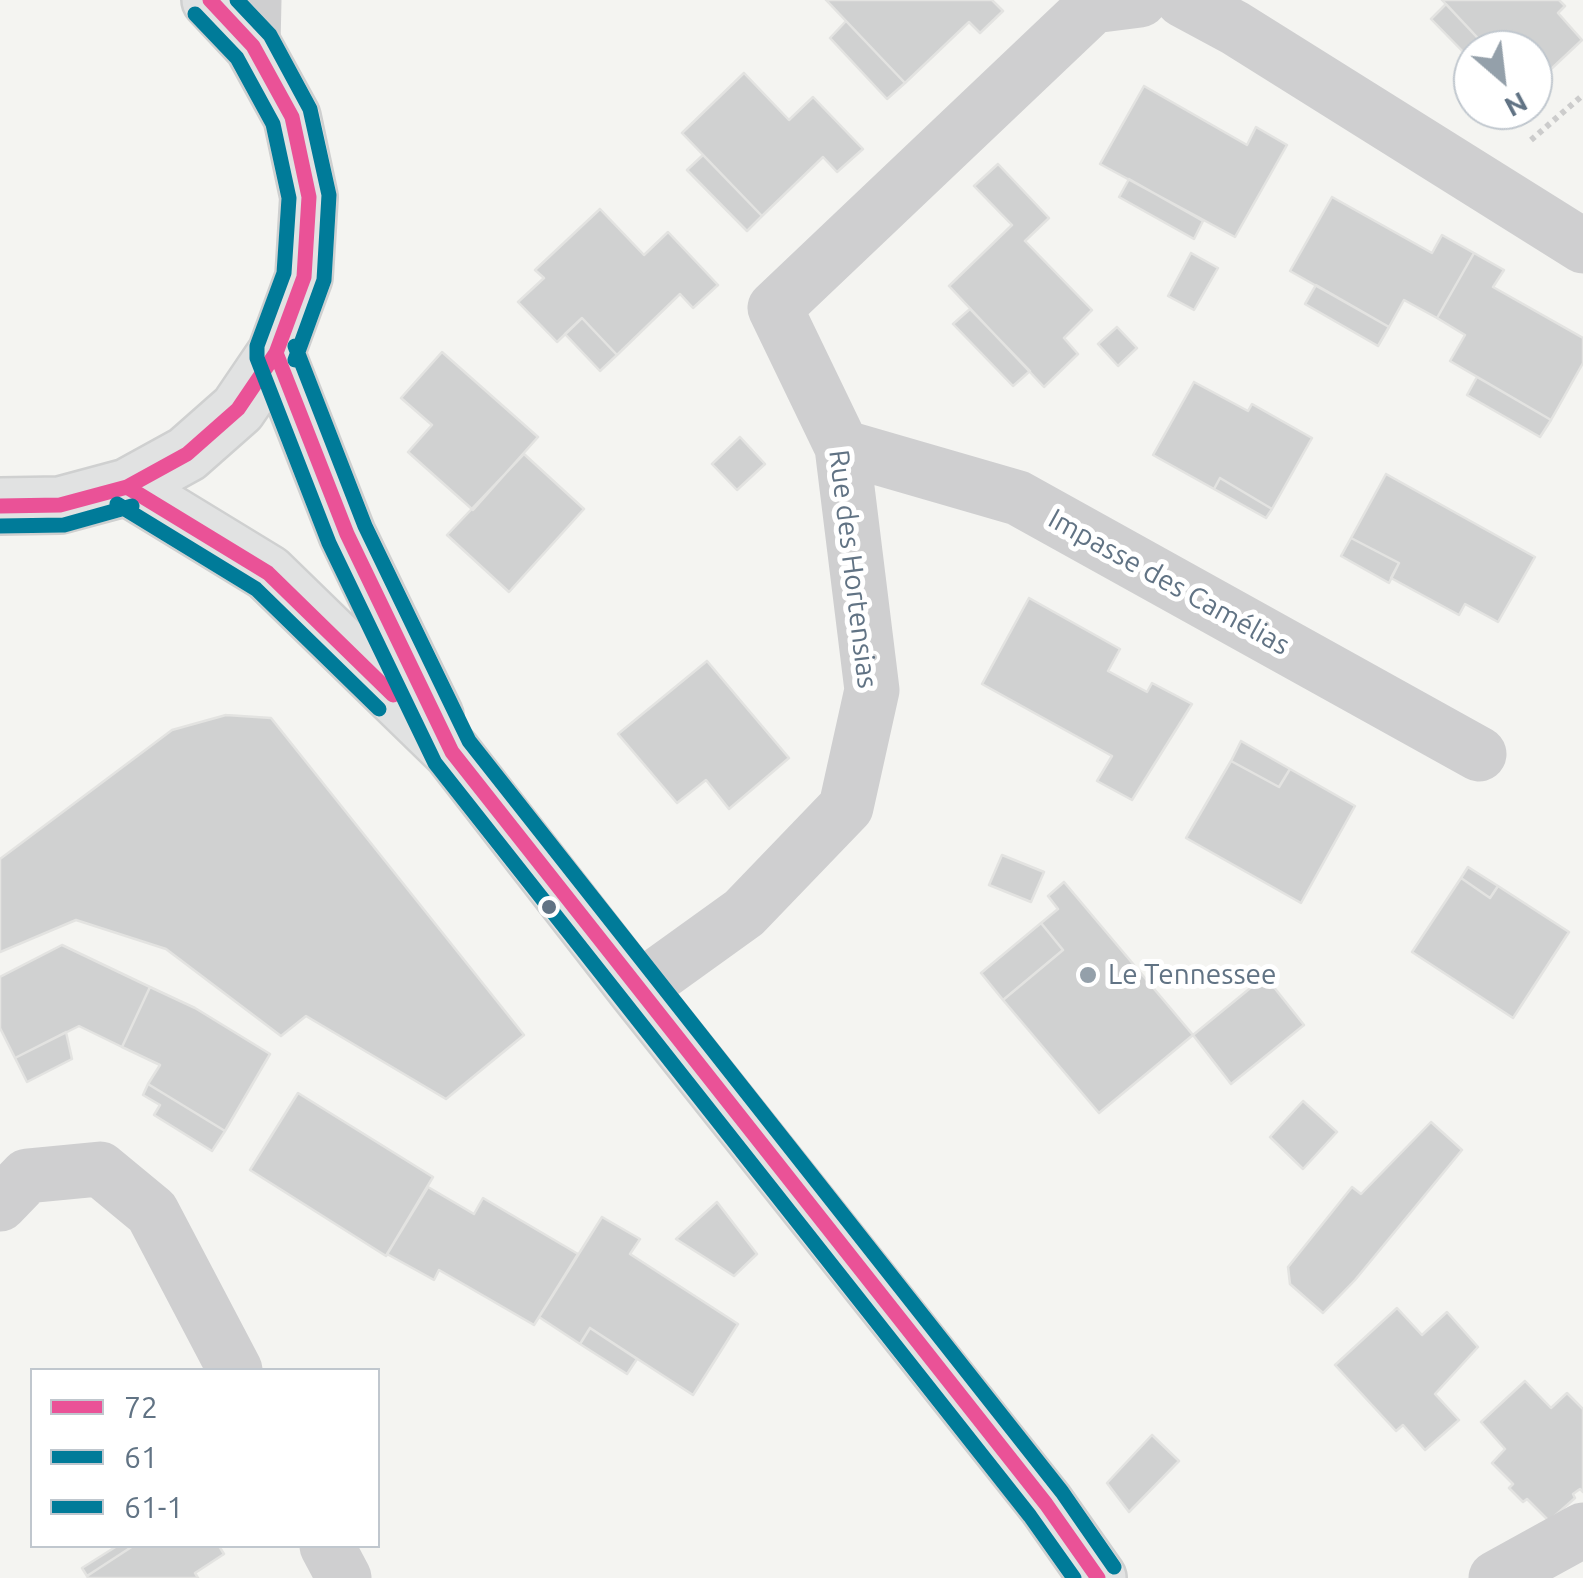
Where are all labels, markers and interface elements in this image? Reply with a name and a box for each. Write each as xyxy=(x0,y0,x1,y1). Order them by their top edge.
north arrow xyxy=(1453,30,1553,130)
text: N xyxy=(1500,87,1533,124)
street label: Rue des Hortensias xyxy=(822,448,884,690)
street label: Impasse des Camélias xyxy=(1043,502,1295,662)
unlabelled marker xyxy=(539,897,559,917)
place label: Le Tennessee xyxy=(1108,958,1276,992)
marker: Le Tennessee xyxy=(1077,964,1099,986)
legend xyxy=(30,1368,380,1548)
text: 72 xyxy=(124,1390,158,1424)
text: 61 xyxy=(124,1440,158,1474)
text: 61-1 xyxy=(124,1490,183,1524)

